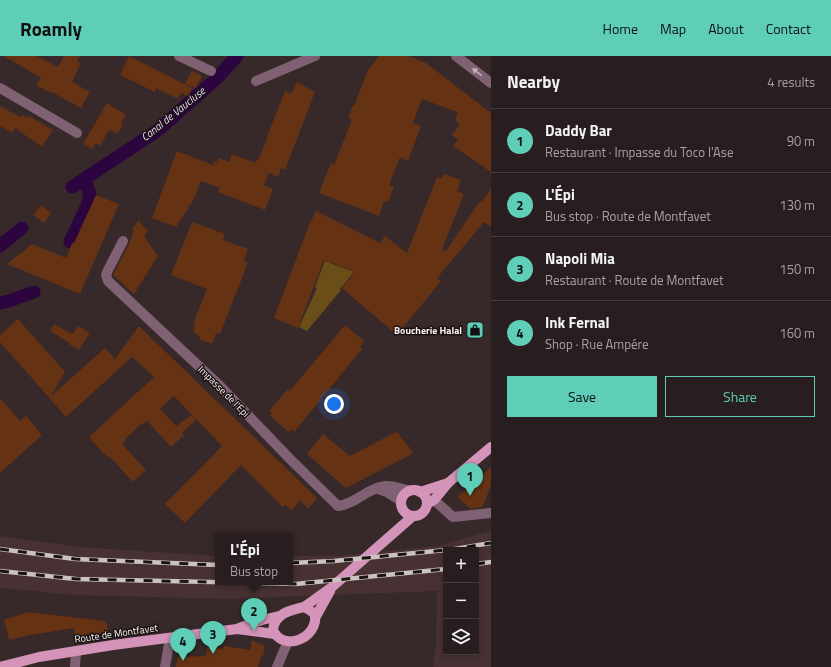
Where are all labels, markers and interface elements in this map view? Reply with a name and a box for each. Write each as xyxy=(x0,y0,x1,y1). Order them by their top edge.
text: Roamly xyxy=(20,14,82,43)
text: Home xyxy=(603,18,638,39)
text: Map xyxy=(660,18,686,39)
text: About xyxy=(708,18,744,39)
text: Contact xyxy=(766,18,811,39)
one-way arrow xyxy=(471,68,482,76)
text: Nearby xyxy=(507,69,560,95)
text: 4 results xyxy=(767,72,815,92)
water label: Canal de Vaucluse xyxy=(137,83,209,145)
text: Daddy Bar xyxy=(545,119,612,142)
text: 1 xyxy=(516,131,524,151)
text: 90 m xyxy=(787,131,815,151)
text: Restaurant · Impasse du Toco l'Ase xyxy=(545,142,733,162)
text: L'Épi xyxy=(545,183,575,206)
text: 2 xyxy=(516,195,524,215)
text: 130 m xyxy=(779,195,815,215)
text: Bus stop · Route de Montfavet xyxy=(545,206,711,226)
text: Napoli Mia xyxy=(545,247,615,270)
text: 3 xyxy=(516,259,524,279)
text: 150 m xyxy=(779,259,815,279)
text: Restaurant · Route de Montfavet xyxy=(545,270,724,290)
text: Ink Fernal xyxy=(545,311,610,334)
shop icon: Boucherie Halal xyxy=(465,320,485,340)
place label: Boucherie Halal xyxy=(394,323,462,338)
text: 4 xyxy=(516,323,524,343)
text: 160 m xyxy=(779,323,815,343)
text: Shop · Rue Ampére xyxy=(545,334,649,354)
street label: Impasse de l'Epi xyxy=(194,362,253,421)
button: Save xyxy=(507,376,657,417)
button: Share xyxy=(665,376,815,417)
your location xyxy=(324,394,344,414)
pin: 1 xyxy=(457,463,483,496)
popup xyxy=(215,533,293,585)
text: L'Épi xyxy=(230,538,260,561)
map controls xyxy=(443,547,479,655)
button: + xyxy=(443,547,479,583)
text: Bus stop xyxy=(230,561,278,581)
button: − xyxy=(443,583,479,619)
pin: 2 xyxy=(241,598,267,631)
button: layers xyxy=(443,619,479,655)
street label: Route de Montfavet xyxy=(73,620,159,647)
pin: 3 xyxy=(200,621,226,654)
pin: 4 xyxy=(170,628,196,661)

